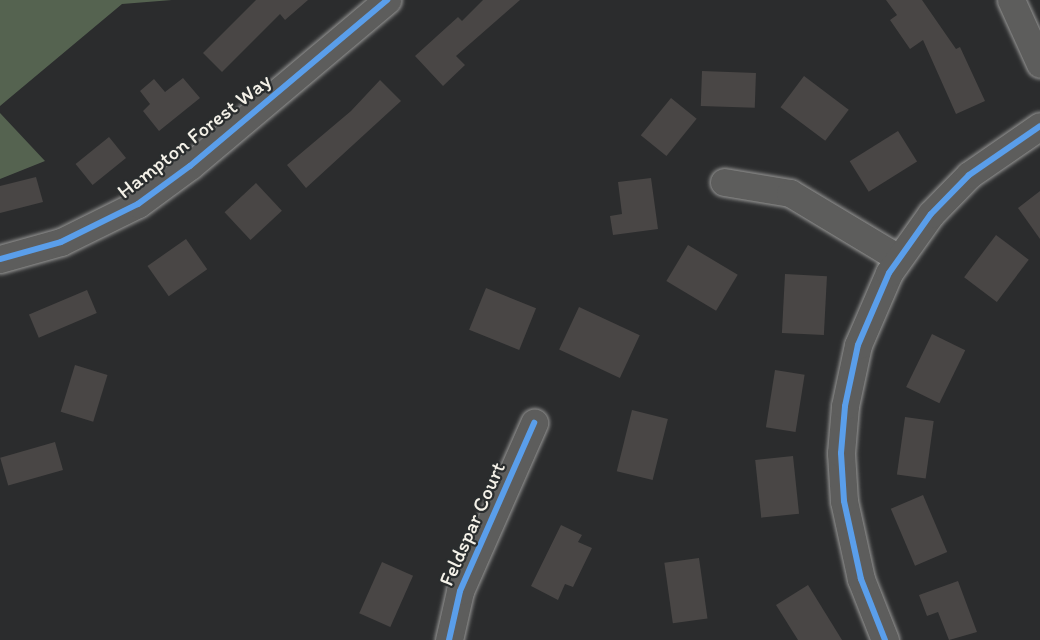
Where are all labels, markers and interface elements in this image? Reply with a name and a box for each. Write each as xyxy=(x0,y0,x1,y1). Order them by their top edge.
street label: Hampton Forest Way xyxy=(112,68,276,204)
street label: Feldspar Court xyxy=(433,458,511,590)

